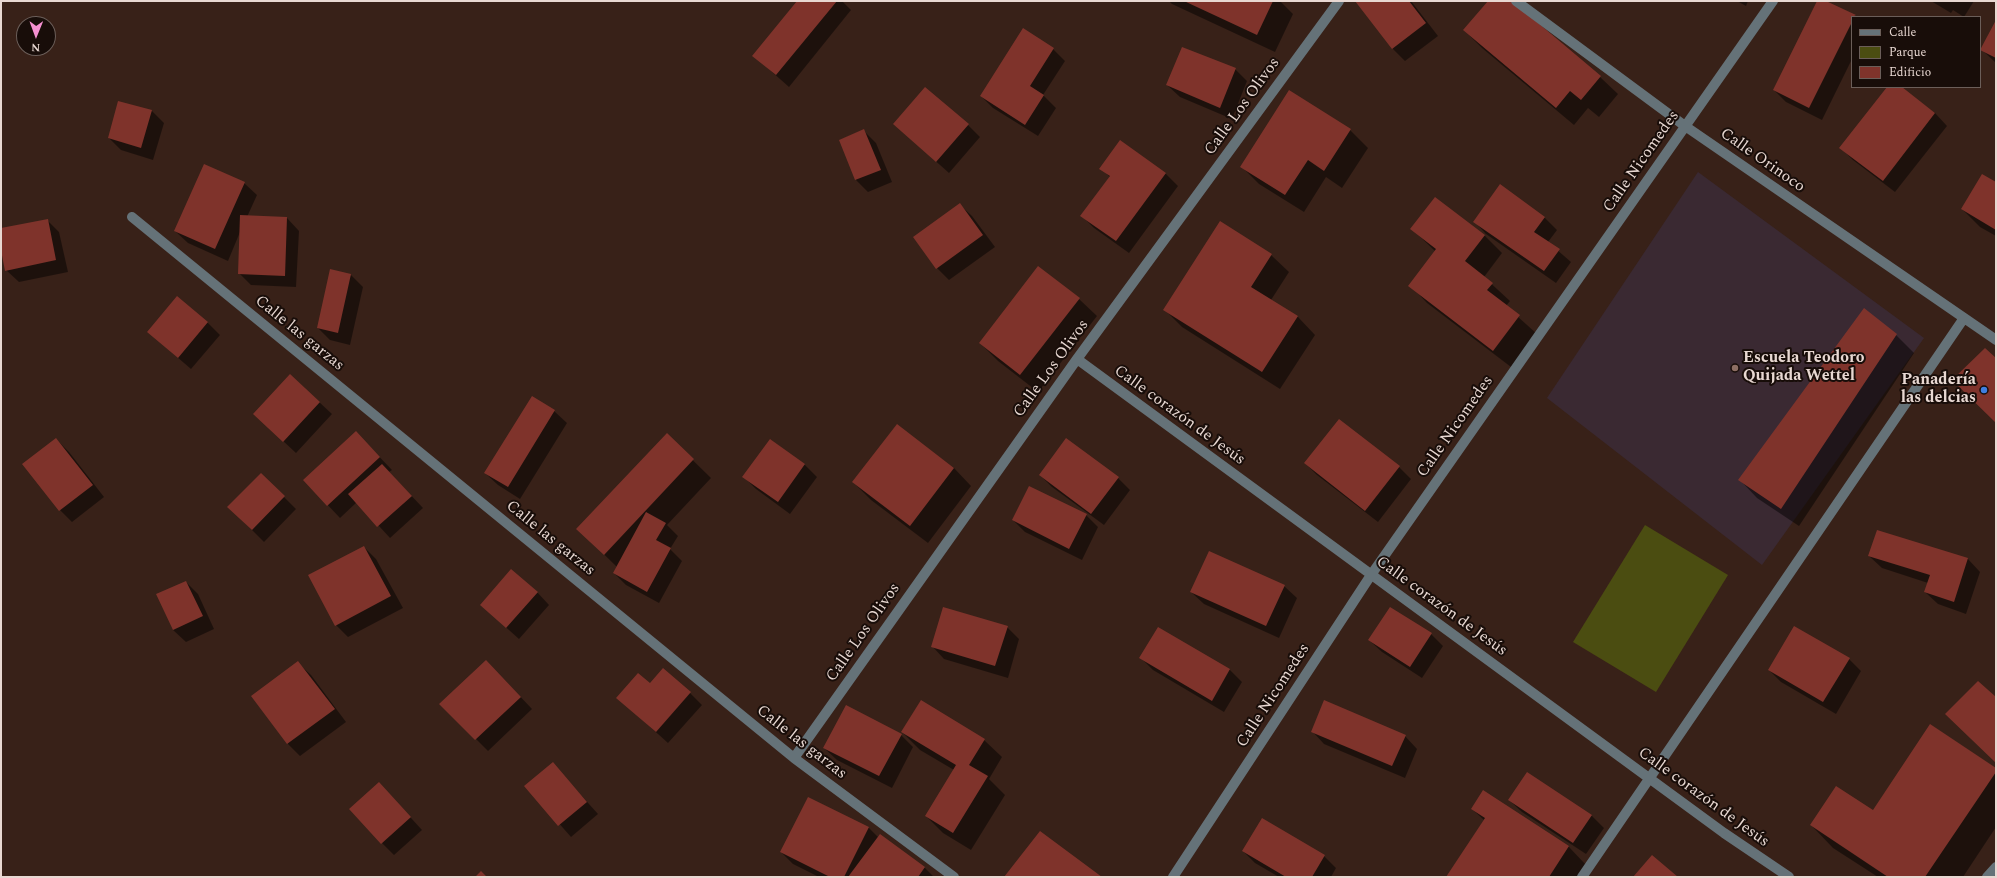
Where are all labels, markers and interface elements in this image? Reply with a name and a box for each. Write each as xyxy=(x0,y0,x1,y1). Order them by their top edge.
north arrow xyxy=(16,16,56,56)
legend xyxy=(1851,16,1981,88)
text: Calle xyxy=(1889,23,1916,42)
text: N xyxy=(31,39,40,56)
text: Parque xyxy=(1889,43,1926,62)
street label: Calle Los Olivos xyxy=(1201,54,1285,160)
text: Edificio xyxy=(1889,63,1931,82)
street label: Calle Nicomedes xyxy=(1600,107,1684,217)
street label: Calle Orinoco xyxy=(1716,125,1808,197)
street label: Calle las garzas xyxy=(251,292,347,376)
street label: Calle Los Olivos xyxy=(1010,316,1094,422)
place label: Escuela Teodoro Quijada Wettel xyxy=(1743,349,1865,387)
street label: Calle corazón de Jesús xyxy=(1110,362,1248,470)
marker: Escuela Teodoro Quijada Wettel xyxy=(1730,363,1740,373)
place label: Panadería las delcias xyxy=(1901,371,1976,409)
street label: Calle Nicomedes xyxy=(1414,372,1498,482)
marker: Panadería las delcias xyxy=(1979,385,1989,395)
street label: Calle las garzas xyxy=(502,497,598,581)
street label: Calle corazón de Jesús xyxy=(1372,553,1510,661)
street label: Calle Los Olivos xyxy=(823,580,905,686)
street label: Calle Nicomedes xyxy=(1233,641,1315,751)
street label: Calle las garzas xyxy=(752,702,850,784)
street label: Calle corazón de Jesús xyxy=(1634,744,1772,852)

